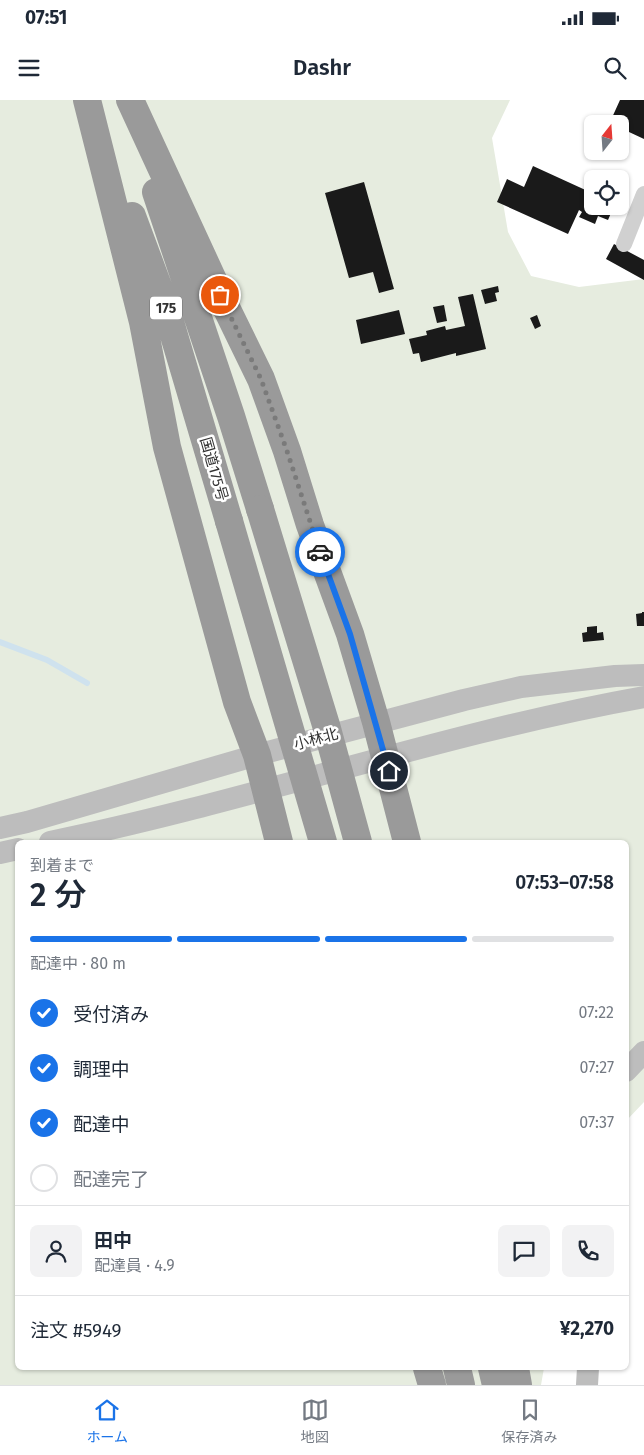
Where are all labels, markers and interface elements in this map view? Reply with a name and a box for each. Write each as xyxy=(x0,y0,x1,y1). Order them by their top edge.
text: 07:51 xyxy=(25,6,67,29)
icon: menu xyxy=(15,54,43,82)
text: Dashr xyxy=(293,54,351,81)
icon: search xyxy=(601,54,629,82)
north arrow xyxy=(584,115,629,160)
map controls xyxy=(584,115,629,215)
button: locate xyxy=(584,170,629,215)
pin xyxy=(199,274,241,316)
icon: bag xyxy=(206,281,234,309)
road number: 175 xyxy=(150,297,182,320)
street label: 国道175号 xyxy=(196,435,232,503)
courier xyxy=(295,527,345,577)
icon: car xyxy=(306,538,334,566)
street label: 小林北 xyxy=(292,724,340,754)
pin xyxy=(368,750,410,792)
icon: home xyxy=(375,757,403,785)
text: 到着まで xyxy=(30,856,94,875)
text: 07:53–07:58 xyxy=(515,871,614,894)
text: 2 分 xyxy=(30,876,86,914)
text: 配達中 · 80 m xyxy=(30,954,126,973)
icon: check xyxy=(30,999,58,1027)
text: 受付済み xyxy=(73,1003,149,1026)
text: 07:22 xyxy=(579,1003,614,1022)
icon: check xyxy=(30,1054,58,1082)
text: 調理中 xyxy=(73,1058,130,1081)
text: 07:27 xyxy=(580,1058,614,1077)
icon: check xyxy=(30,1109,58,1137)
text: 配達中 xyxy=(73,1113,130,1136)
text: 07:37 xyxy=(579,1113,614,1132)
text: 配達完了 xyxy=(73,1168,149,1191)
button: person xyxy=(30,1225,82,1277)
button: chat xyxy=(498,1225,550,1277)
button: phone xyxy=(562,1225,614,1277)
text: 田中 xyxy=(94,1229,132,1252)
text: 配達員 · 4.9 xyxy=(94,1256,175,1275)
text: ¥2,270 xyxy=(560,1317,614,1340)
text: 注文 #5949 xyxy=(30,1319,122,1342)
tab: ホーム xyxy=(86,1396,128,1446)
tab: 地図 xyxy=(301,1396,329,1446)
tab: 保存済み xyxy=(502,1396,558,1446)

